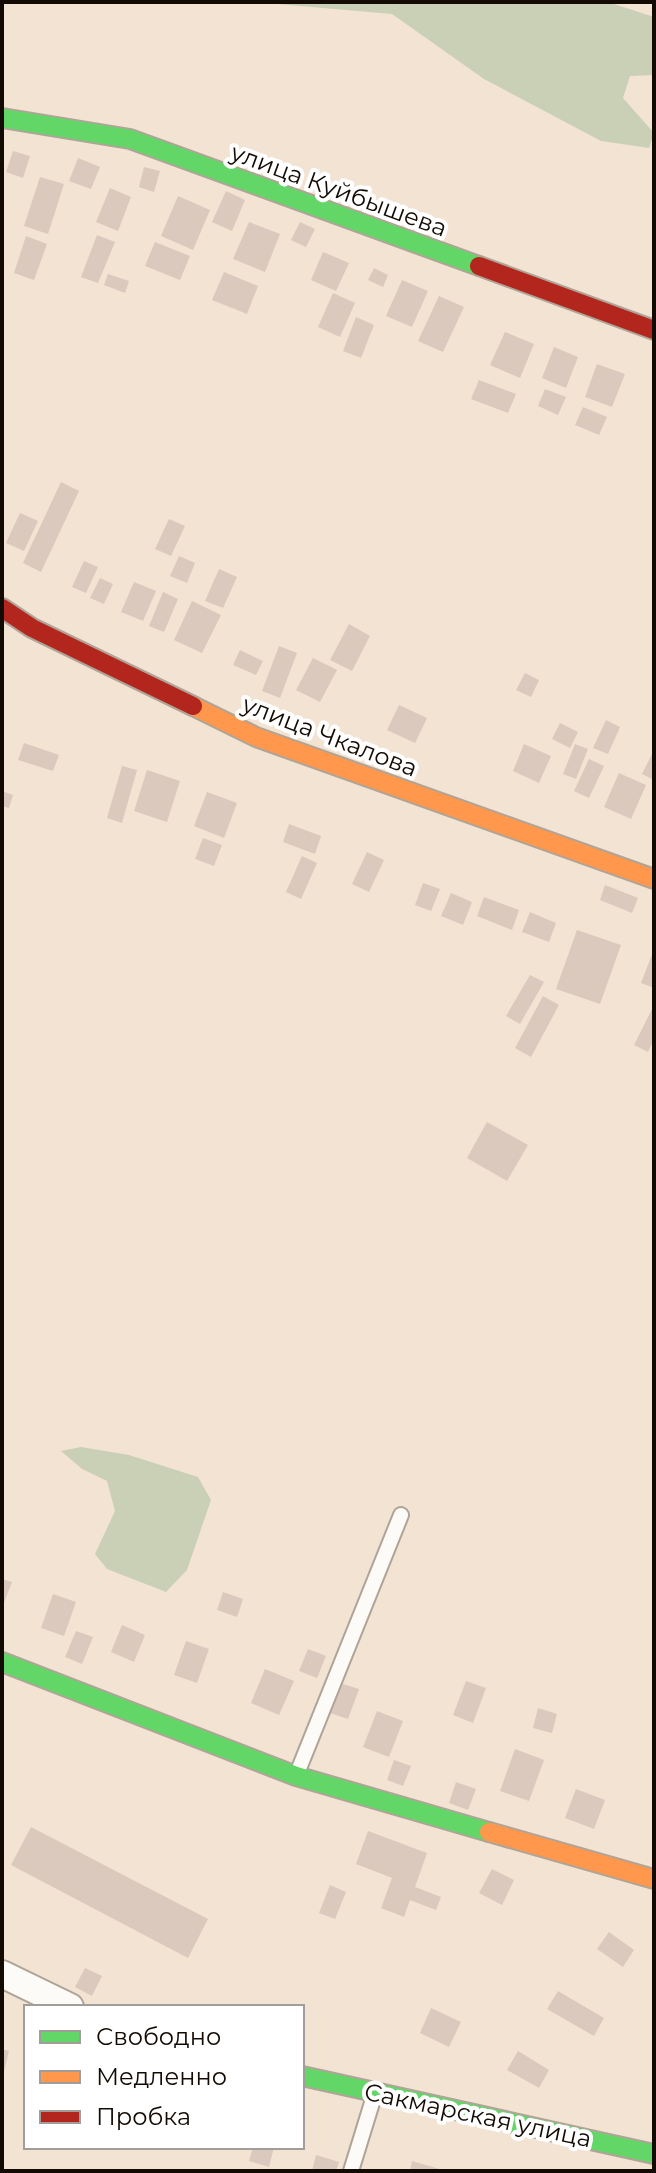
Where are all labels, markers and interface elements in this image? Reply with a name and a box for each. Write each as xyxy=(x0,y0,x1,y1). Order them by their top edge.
street label: улица Куйбышева xyxy=(226,137,451,243)
street label: улица Чкалова xyxy=(237,689,422,783)
legend xyxy=(24,2005,304,2149)
text: Свободно xyxy=(96,2022,221,2051)
text: Медленно xyxy=(96,2062,227,2091)
street label: Сакмарская улица xyxy=(362,2077,594,2153)
text: Пробка xyxy=(96,2102,191,2131)

